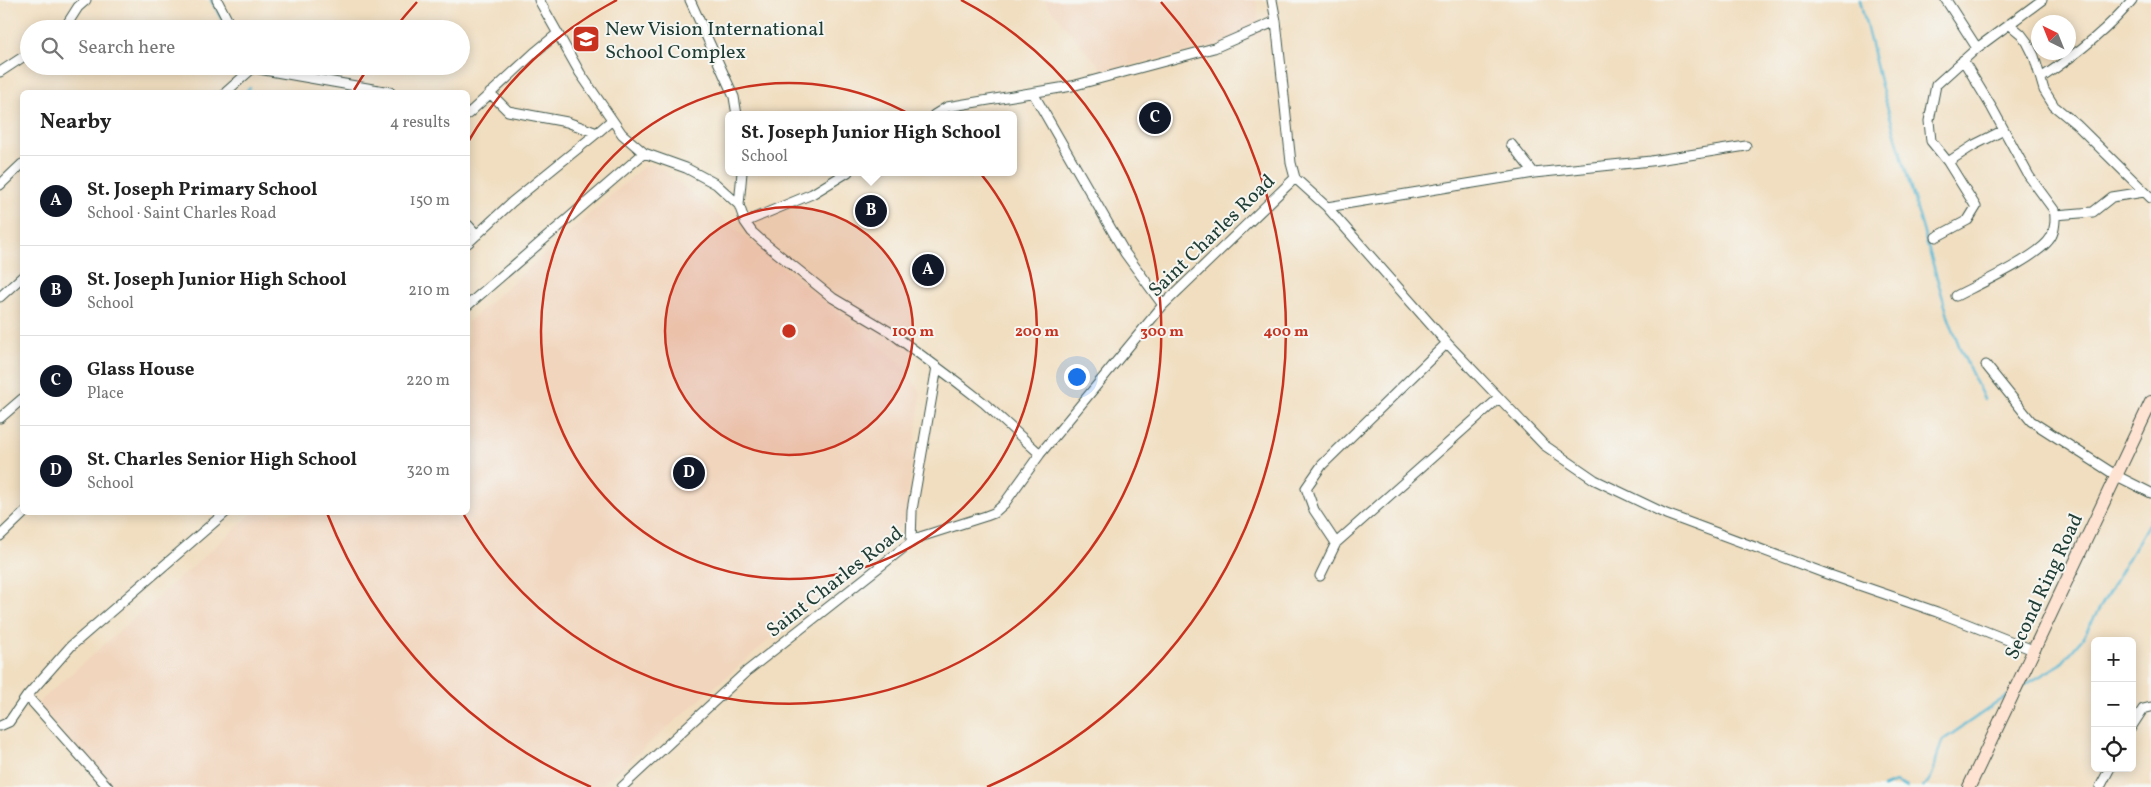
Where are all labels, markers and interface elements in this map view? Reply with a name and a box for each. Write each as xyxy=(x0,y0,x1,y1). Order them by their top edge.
north arrow xyxy=(2031,15,2076,60)
place label: New Vision International School Complex xyxy=(605,16,824,67)
search box xyxy=(20,20,470,75)
school or university icon: New Vision International School Complex xyxy=(571,24,601,54)
icon: search xyxy=(38,34,66,62)
text: Search here xyxy=(78,35,175,61)
pin: C xyxy=(1139,99,1171,137)
text: Nearby xyxy=(40,108,111,137)
popup xyxy=(725,111,1017,176)
text: 4 results xyxy=(390,112,450,134)
text: St. Joseph Junior High School xyxy=(741,120,1001,146)
text: School xyxy=(741,146,788,168)
street label: Saint Charles Road xyxy=(1143,169,1282,304)
text: St. Joseph Primary School xyxy=(87,177,318,203)
text: A xyxy=(50,190,62,212)
text: 150 m xyxy=(409,190,450,212)
pin: B xyxy=(855,192,887,230)
text: School · Saint Charles Road xyxy=(87,203,277,225)
pin: A xyxy=(912,251,944,289)
text: St. Joseph Junior High School xyxy=(87,267,347,293)
text: B xyxy=(51,280,61,302)
text: 210 m xyxy=(408,280,450,302)
text: School xyxy=(87,293,134,315)
centre of rings xyxy=(780,322,798,340)
text: 100 m xyxy=(892,322,935,343)
text: 200 m xyxy=(1015,322,1059,343)
text: 300 m xyxy=(1140,322,1184,343)
text: 400 m xyxy=(1264,322,1309,343)
text: Glass House xyxy=(87,357,195,383)
your location xyxy=(1064,364,1090,390)
text: C xyxy=(51,370,61,392)
text: 220 m xyxy=(406,370,450,392)
text: Place xyxy=(87,383,124,405)
text: St. Charles Senior High School xyxy=(87,447,357,473)
pin: D xyxy=(673,454,705,492)
text: D xyxy=(50,460,62,482)
text: 320 m xyxy=(406,460,450,482)
text: School xyxy=(87,473,134,495)
street label: Second Ring Road xyxy=(1999,509,2091,665)
street label: Saint Charles Road xyxy=(761,520,909,645)
map controls xyxy=(2091,637,2136,772)
button: + xyxy=(2091,637,2136,682)
button: − xyxy=(2091,682,2136,727)
button: locate xyxy=(2091,727,2136,772)

